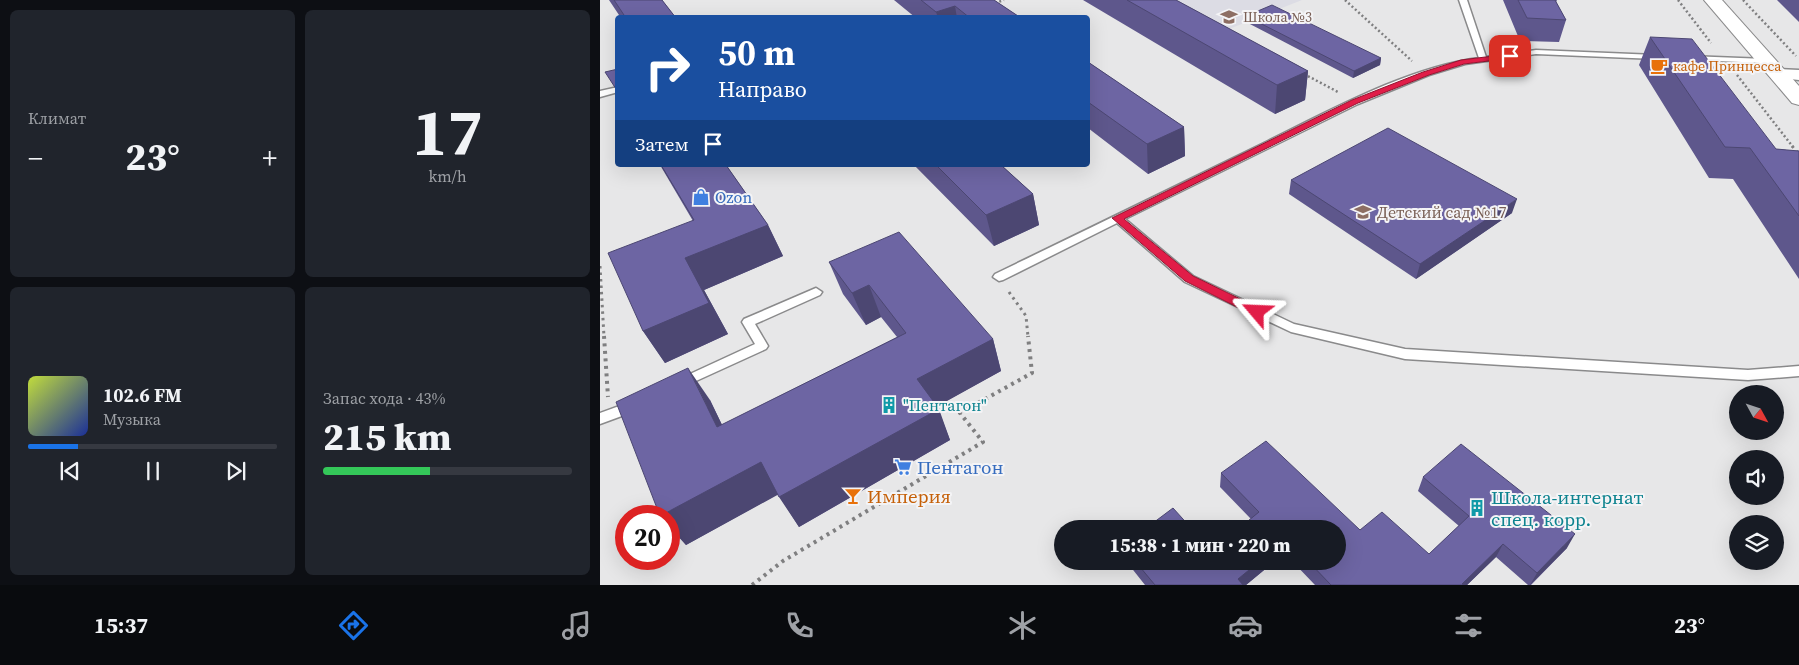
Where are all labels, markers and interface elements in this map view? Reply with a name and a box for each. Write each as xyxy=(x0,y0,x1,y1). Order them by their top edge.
school or university icon: Школа №3 xyxy=(1219,7,1239,27)
place label: Школа №3 xyxy=(1243,7,1312,27)
text: 50 m xyxy=(718,29,795,77)
icon: right xyxy=(635,35,700,100)
pin xyxy=(1489,35,1531,77)
icon: arrive xyxy=(1496,42,1524,70)
cafe icon: кафе Принцесса xyxy=(1649,56,1669,76)
place label: кафе Принцесса xyxy=(1673,56,1782,76)
text: Направо xyxy=(718,74,807,104)
text: 17 xyxy=(412,88,483,177)
text: Климат xyxy=(28,107,86,129)
icon: arrive xyxy=(699,130,727,158)
text: 23° xyxy=(125,131,180,183)
text: Затем xyxy=(635,131,689,157)
text: − xyxy=(28,139,43,177)
text: + xyxy=(262,139,277,177)
text: km/h xyxy=(428,165,467,187)
place label: Ozon xyxy=(715,186,752,208)
shop icon: Ozon xyxy=(691,187,711,207)
place label: Детский сад №17 xyxy=(1377,201,1506,223)
school or university icon: Детский сад №17 xyxy=(1353,202,1373,222)
position arrow xyxy=(1230,285,1282,337)
text: 102.6 FM xyxy=(103,382,182,408)
north arrow xyxy=(1729,385,1784,440)
map controls xyxy=(1729,385,1784,570)
text: Запас хода · 43% xyxy=(323,387,446,409)
place label: "Пентагон" xyxy=(903,394,987,416)
building icon: "Пентагон" xyxy=(879,395,899,415)
text: Музыка xyxy=(103,408,161,430)
text: 215 km xyxy=(323,411,451,463)
button: sound xyxy=(1729,450,1784,505)
place label: Пентагон xyxy=(917,454,1003,480)
icon: previous xyxy=(56,457,84,485)
icon: pause xyxy=(139,457,167,485)
icon: next xyxy=(222,457,250,485)
supermarket icon: Пентагон xyxy=(893,457,913,477)
place label: Империя xyxy=(867,483,951,509)
place label: Школа-интернат спец. корр. xyxy=(1491,484,1643,532)
bar icon: Империя xyxy=(843,486,863,506)
building icon: Школа-интернат спец. корр. xyxy=(1467,498,1487,518)
speed limit sign: 20 xyxy=(615,505,680,570)
button: layers xyxy=(1729,515,1784,570)
text: 15:38 · 1 мин · 220 m xyxy=(1110,532,1290,558)
icon: directions xyxy=(336,608,371,643)
icon: music xyxy=(559,608,594,643)
icon: phone xyxy=(782,608,817,643)
icon: climate xyxy=(1005,608,1040,643)
icon: car xyxy=(1228,608,1263,643)
icon: filters xyxy=(1451,608,1486,643)
text: 15:37 xyxy=(94,610,148,640)
text: 23° xyxy=(1674,610,1705,640)

